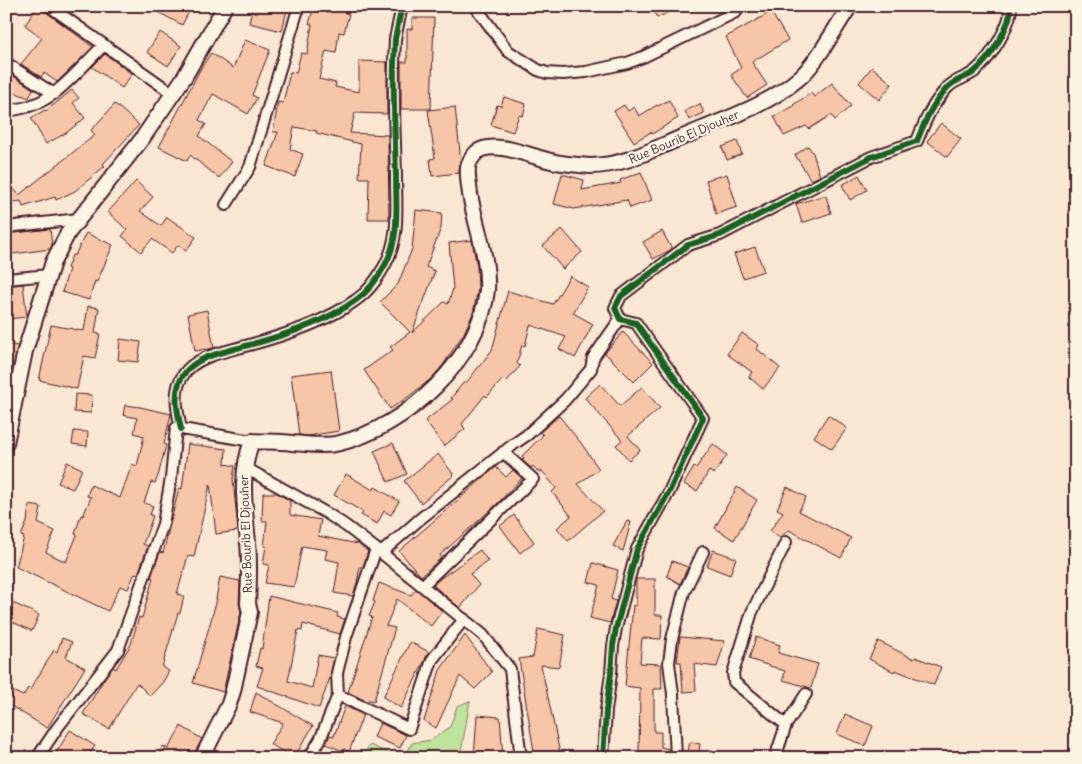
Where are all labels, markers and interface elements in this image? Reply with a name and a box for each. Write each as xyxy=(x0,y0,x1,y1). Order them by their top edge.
street label: Rue Bourib El Djouher xyxy=(626,106,741,167)
street label: Rue Bourib El Djouher xyxy=(236,475,255,593)

